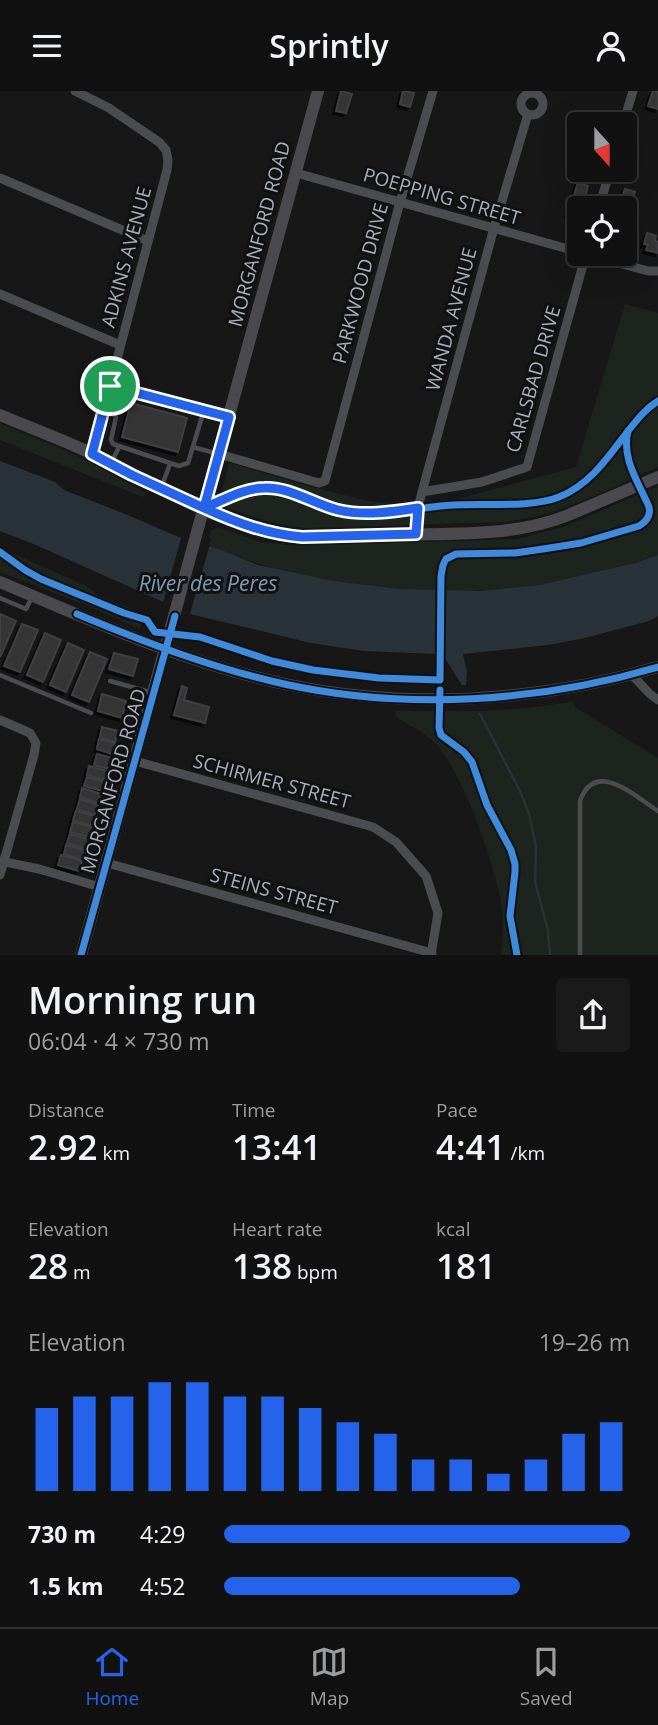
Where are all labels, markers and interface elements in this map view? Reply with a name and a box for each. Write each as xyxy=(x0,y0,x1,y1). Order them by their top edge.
text: Sprintly xyxy=(269,24,389,67)
icon: menu xyxy=(28,27,66,65)
icon: person xyxy=(592,27,630,65)
north arrow xyxy=(567,112,637,182)
map controls xyxy=(567,112,637,266)
street label: MORGANFORD ROAD xyxy=(222,138,296,330)
street label: POEPPING STREET xyxy=(360,161,524,231)
street label: ADKINS AVENUE xyxy=(95,184,157,330)
button: locate xyxy=(567,196,637,266)
street label: PARKWOOD DRIVE xyxy=(326,200,394,366)
street label: WANDA AVENUE xyxy=(419,245,483,393)
street label: CARLSBAD DRIVE xyxy=(500,302,566,456)
pin xyxy=(80,356,140,416)
icon: arrive xyxy=(91,367,129,405)
water label: River des Peres xyxy=(139,569,277,597)
street label: MORGANFORD ROAD xyxy=(74,686,152,876)
street label: SCHIRMER STREET xyxy=(190,747,354,815)
street label: STEINS STREET xyxy=(208,862,341,921)
text: Morning run xyxy=(28,973,257,1025)
button: share xyxy=(556,978,630,1052)
text: 06:04 · 4 × 730 m xyxy=(28,1025,210,1057)
text: Distance xyxy=(28,1097,104,1123)
text: Time xyxy=(232,1097,276,1123)
text: Pace xyxy=(436,1097,478,1123)
text: 2.92 xyxy=(28,1123,98,1170)
text: 13:41 xyxy=(232,1123,322,1170)
text: 4:41 xyxy=(436,1123,506,1170)
text: km xyxy=(98,1140,130,1166)
text: /km xyxy=(506,1140,545,1166)
text: Elevation xyxy=(28,1216,109,1242)
text: Heart rate xyxy=(232,1216,322,1242)
text: kcal xyxy=(436,1216,470,1242)
text: 28 xyxy=(28,1242,68,1289)
text: 138 xyxy=(232,1242,292,1289)
text: 181 xyxy=(436,1242,496,1289)
text: m xyxy=(68,1259,91,1285)
text: bpm xyxy=(292,1259,338,1285)
text: Elevation xyxy=(28,1326,126,1358)
text: 19–26 m xyxy=(539,1326,630,1358)
text: 730 m xyxy=(28,1518,96,1550)
text: 4:29 xyxy=(140,1518,186,1550)
text: 1.5 km xyxy=(28,1570,104,1602)
text: 4:52 xyxy=(140,1570,186,1602)
tab: Home xyxy=(85,1643,139,1711)
tab: Map xyxy=(310,1643,349,1711)
tab: Saved xyxy=(520,1643,573,1711)

